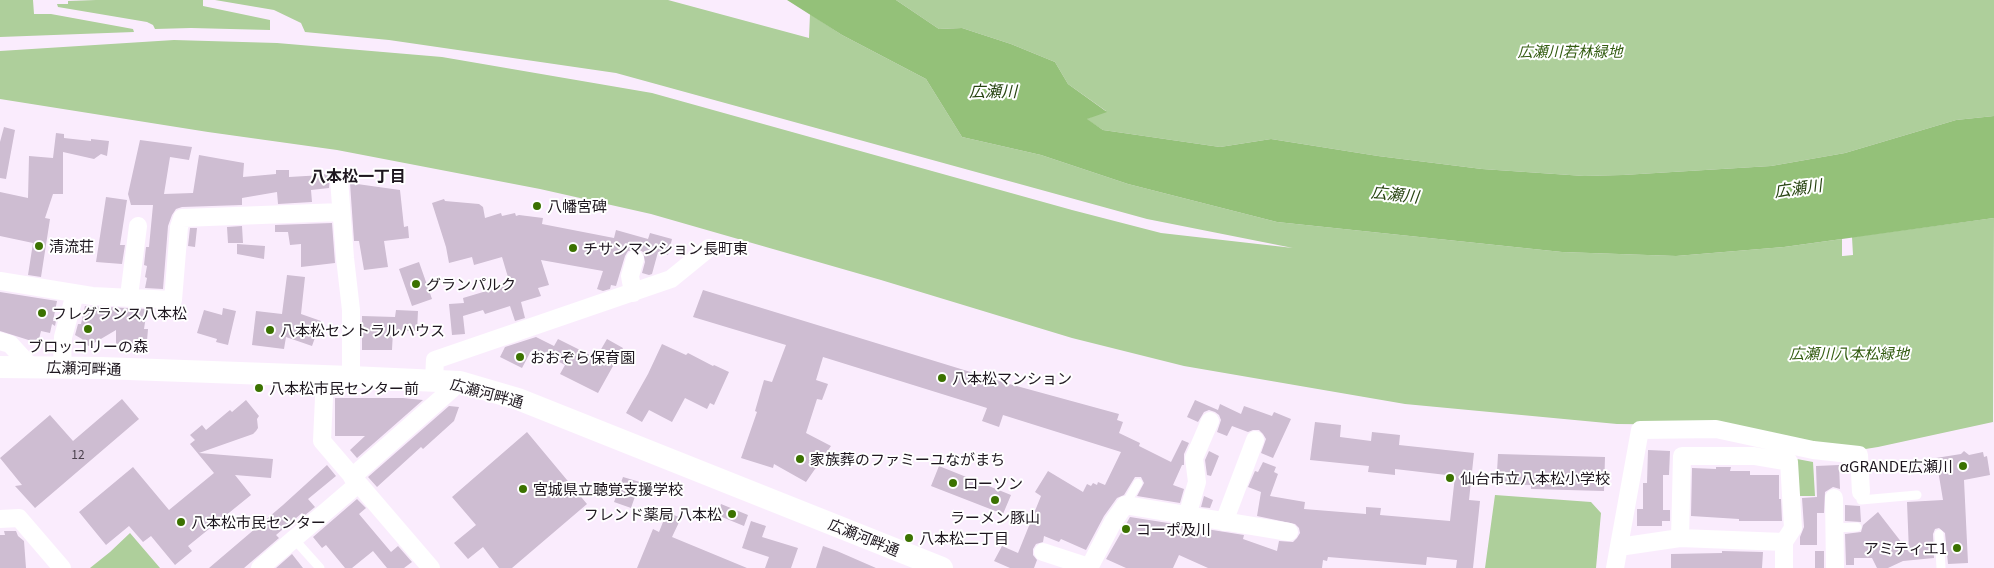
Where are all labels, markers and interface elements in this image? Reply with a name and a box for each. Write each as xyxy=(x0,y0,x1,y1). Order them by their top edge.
park label: 広瀬川若林緑地 xyxy=(1518,42,1622,60)
water label: 広瀬川 xyxy=(969,81,1017,101)
district label: 八本松一丁目 xyxy=(310,166,406,186)
water label: 広瀬川 xyxy=(1773,175,1823,201)
water label: 広瀬川 xyxy=(1370,182,1420,206)
place label: 八幡宮碑 xyxy=(547,197,607,215)
marker: 八幡宮碑 xyxy=(531,200,543,212)
place label: 清流荘 xyxy=(49,237,94,255)
place label: チサンマンション長町東 xyxy=(583,239,748,257)
marker: 清流荘 xyxy=(33,240,45,252)
marker: チサンマンション長町東 xyxy=(567,242,579,254)
place label: グランパルク xyxy=(426,275,516,293)
marker: グランパルク xyxy=(410,278,422,290)
place label: フレグランス八本松 xyxy=(52,304,187,322)
marker: フレグランス八本松 xyxy=(36,307,48,319)
place label: 八本松セントラルハウス xyxy=(280,321,445,339)
marker: ブロッコリーの森 xyxy=(82,323,94,335)
marker: 八本松セントラルハウス xyxy=(264,324,276,336)
place label: ブロッコリーの森 xyxy=(28,337,148,355)
park label: 広瀬川八本松緑地 xyxy=(1789,344,1909,362)
place label: おおぞら保育園 xyxy=(530,348,635,366)
marker: おおぞら保育園 xyxy=(514,351,526,363)
street label: 広瀬河畔通 xyxy=(46,358,122,378)
place label: 八本松マンション xyxy=(952,369,1072,387)
marker: 八本松マンション xyxy=(936,372,948,384)
street label: 広瀬河畔通 xyxy=(448,375,526,411)
place label: 八本松市民センター前 xyxy=(269,379,419,397)
marker: 八本松市民センター前 xyxy=(253,382,265,394)
house number: 12 xyxy=(71,447,85,461)
place label: 家族葬のファミーユながまち xyxy=(810,450,1005,468)
marker: 家族葬のファミーユながまち xyxy=(794,453,806,465)
place label: αGRANDE広瀬川 xyxy=(1840,457,1953,475)
marker: αGRANDE広瀬川 xyxy=(1957,460,1969,472)
place label: 仙台市立八本松小学校 xyxy=(1460,469,1610,487)
marker: 仙台市立八本松小学校 xyxy=(1444,472,1456,484)
place label: ローソン xyxy=(963,474,1023,492)
marker: ローソン xyxy=(947,477,959,489)
place label: 宮城県立聴覚支援学校 xyxy=(533,480,683,498)
marker: 宮城県立聴覚支援学校 xyxy=(517,483,529,495)
marker: ラーメン豚山 xyxy=(989,494,1001,506)
place label: フレンド薬局 八本松 xyxy=(584,505,722,523)
marker: フレンド薬局 八本松 xyxy=(726,508,738,520)
place label: ラーメン豚山 xyxy=(950,508,1040,526)
place label: 八本松市民センター xyxy=(191,513,326,531)
street label: 広瀬河畔通 xyxy=(826,515,902,559)
marker: 八本松市民センター xyxy=(175,516,187,528)
place label: コーポ及川 xyxy=(1136,520,1211,538)
marker: コーポ及川 xyxy=(1120,523,1132,535)
place label: 八本松二丁目 xyxy=(919,529,1009,547)
marker: 八本松二丁目 xyxy=(903,532,915,544)
place label: アミティエ1 xyxy=(1864,539,1947,557)
marker: アミティエ1 xyxy=(1951,542,1963,554)

